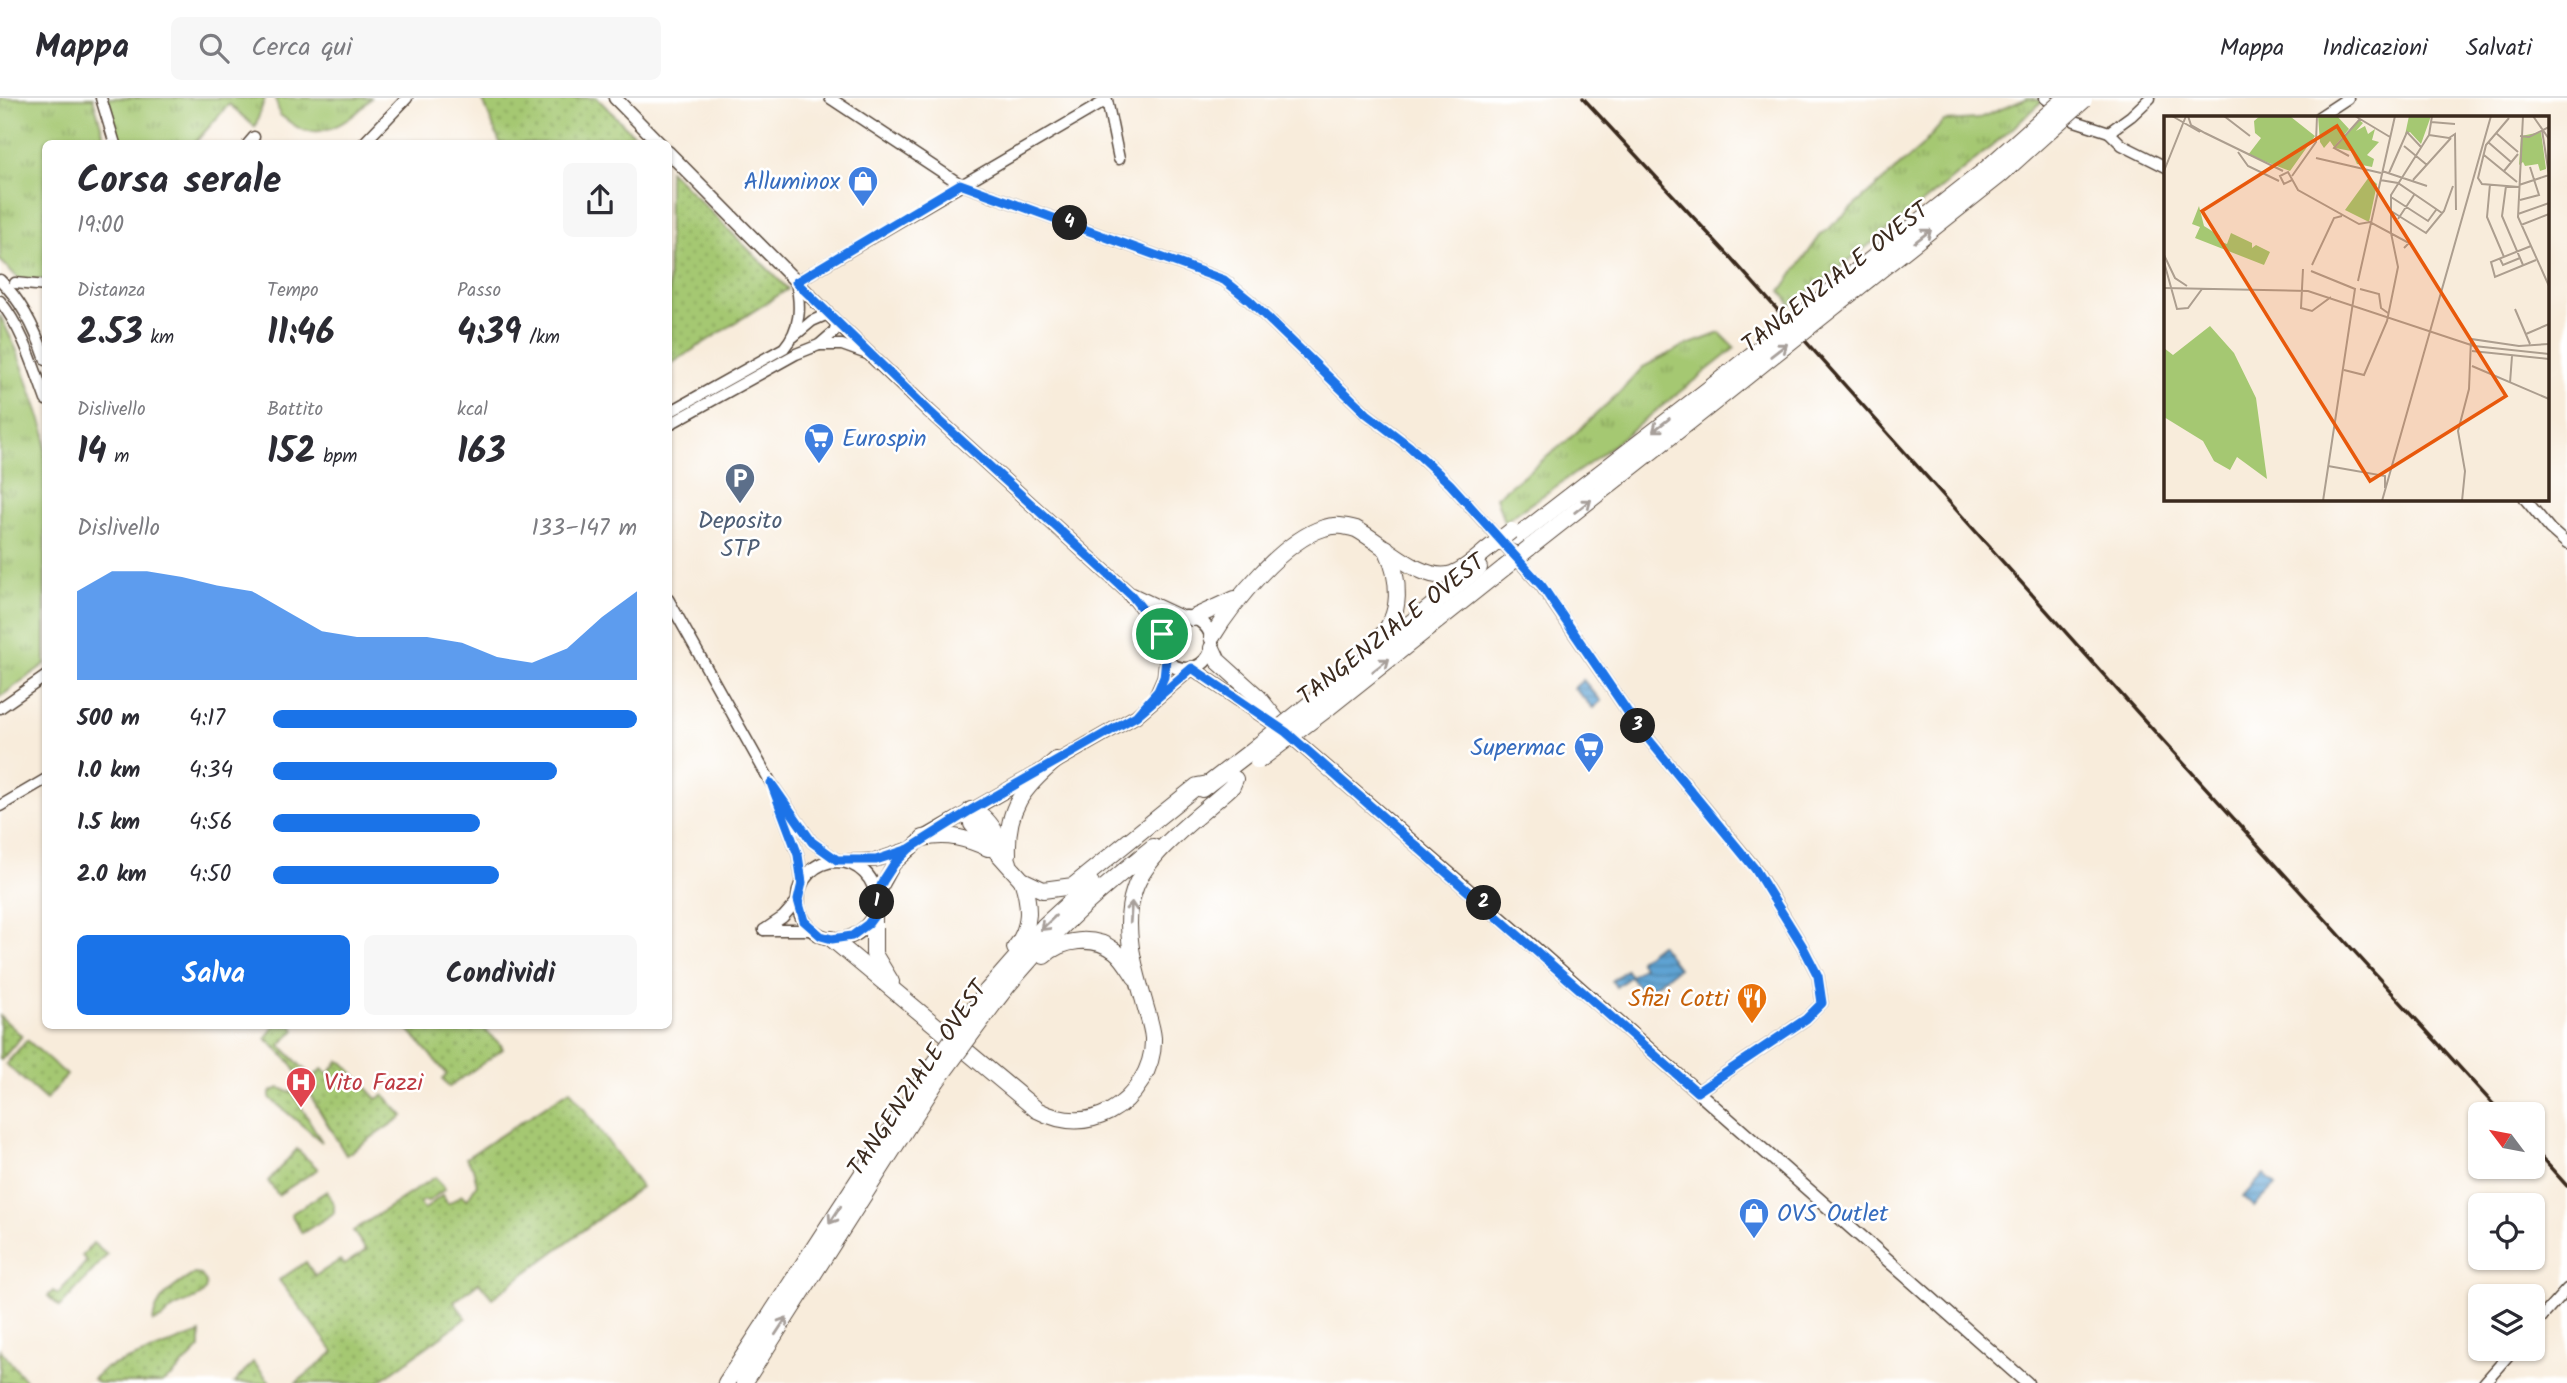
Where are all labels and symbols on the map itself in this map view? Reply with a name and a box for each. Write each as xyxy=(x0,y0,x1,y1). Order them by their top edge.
inset map xyxy=(2164,116,2550,500)
place label: Alluminox xyxy=(743,163,841,202)
shop icon: Alluminox xyxy=(846,164,880,208)
street label: TANGENZIALE OVEST xyxy=(1734,191,1940,364)
pin: 4 xyxy=(1052,206,1088,240)
one-way arrow xyxy=(1913,229,1931,244)
one-way arrow xyxy=(1770,343,1788,358)
one-way arrow xyxy=(1653,418,1671,433)
place label: Eurospin xyxy=(842,420,927,459)
supermarket icon: Eurospin xyxy=(802,421,836,465)
parking icon: Deposito STP xyxy=(723,461,757,505)
one-way arrow xyxy=(1573,498,1591,514)
place label: Deposito STP xyxy=(698,502,782,569)
street label: TANGENZIALE OVEST xyxy=(1290,543,1496,716)
pin xyxy=(1132,604,1192,664)
one-way arrow xyxy=(1372,658,1390,673)
pin: 3 xyxy=(1620,708,1656,744)
place label: Supermac xyxy=(1470,729,1566,768)
supermarket icon: Supermac xyxy=(1572,730,1606,774)
pin: 1 xyxy=(860,884,894,920)
pin: 2 xyxy=(1466,886,1502,920)
one-way arrow xyxy=(1125,902,1138,924)
one-way arrow xyxy=(1040,914,1057,931)
street label: TANGENZIALE OVEST xyxy=(838,971,1000,1185)
place label: Sfizi Cotti xyxy=(1628,980,1730,1019)
restaurant icon: Sfizi Cotti xyxy=(1735,981,1769,1025)
place label: Vito Fazzi xyxy=(324,1064,424,1103)
hospital icon: Vito Fazzi xyxy=(284,1065,318,1109)
north arrow xyxy=(2468,1102,2544,1180)
place label: OVS Outlet xyxy=(1777,1195,1889,1234)
shop icon: OVS Outlet xyxy=(1737,1196,1771,1240)
one-way arrow xyxy=(828,1205,842,1224)
one-way arrow xyxy=(774,1317,788,1336)

